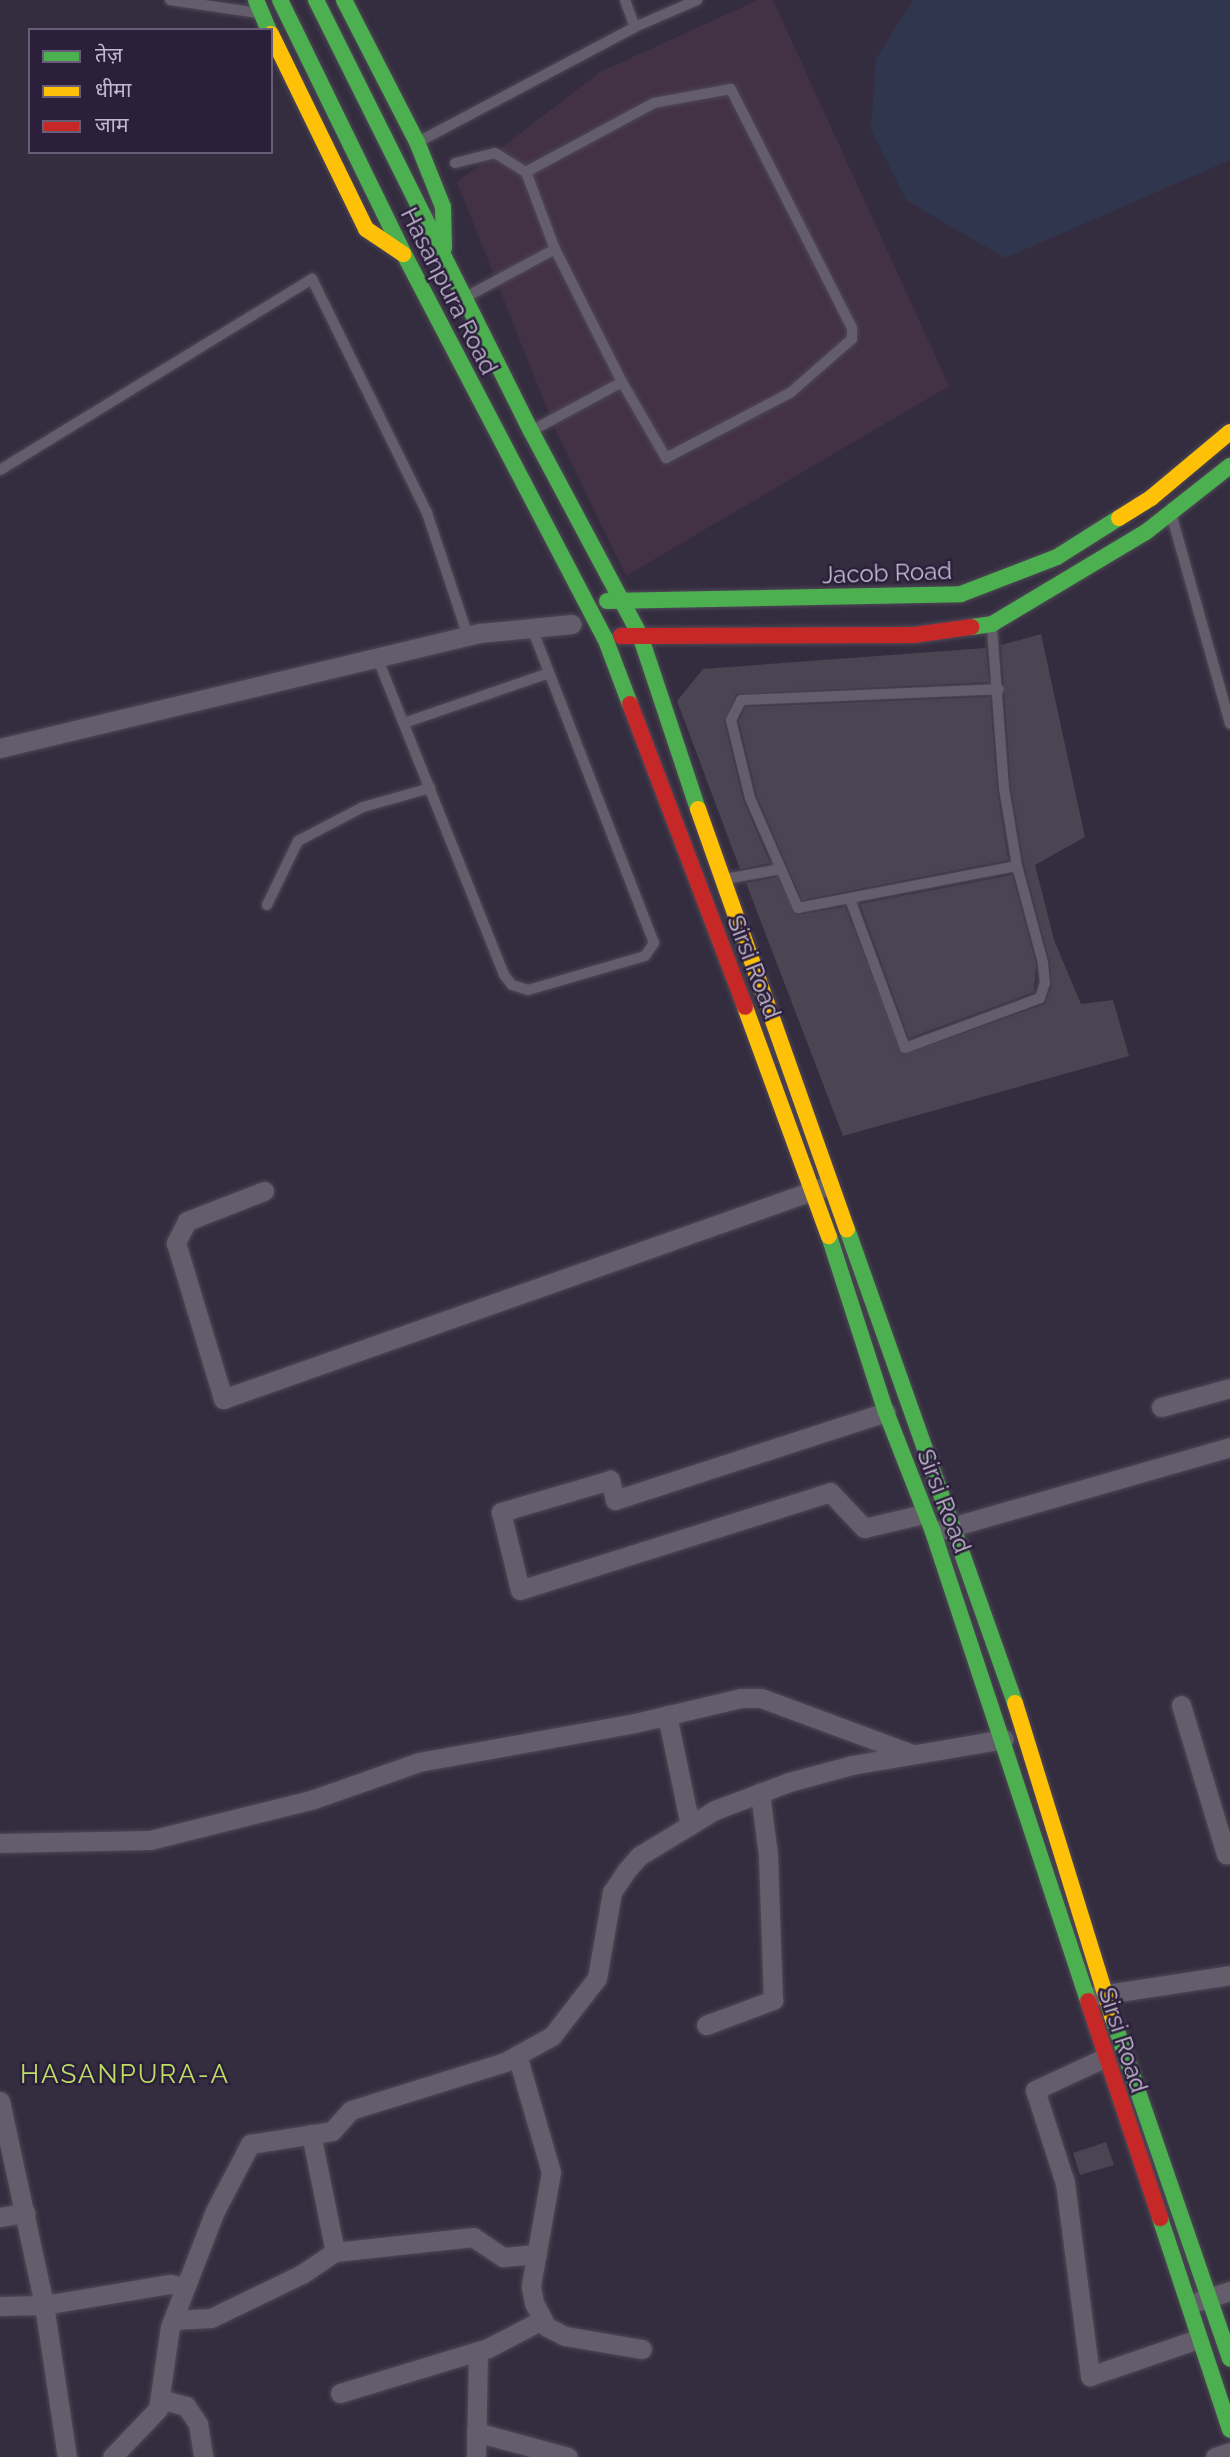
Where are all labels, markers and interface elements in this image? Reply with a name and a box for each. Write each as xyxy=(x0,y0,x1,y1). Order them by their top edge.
legend xyxy=(28,28,273,154)
text: तेज़ xyxy=(95,42,123,67)
text: धीमा xyxy=(95,77,131,102)
text: जाम xyxy=(95,112,129,137)
street label: Hasanpura Road xyxy=(395,203,503,379)
street label: Jacob Road xyxy=(821,556,953,590)
street label: Sirsi Road xyxy=(721,911,787,1023)
street label: Sirsi Road xyxy=(911,1445,977,1557)
street label: Sirsi Road xyxy=(1093,1984,1153,2096)
district label: HASANPURA-A xyxy=(21,2059,229,2091)

